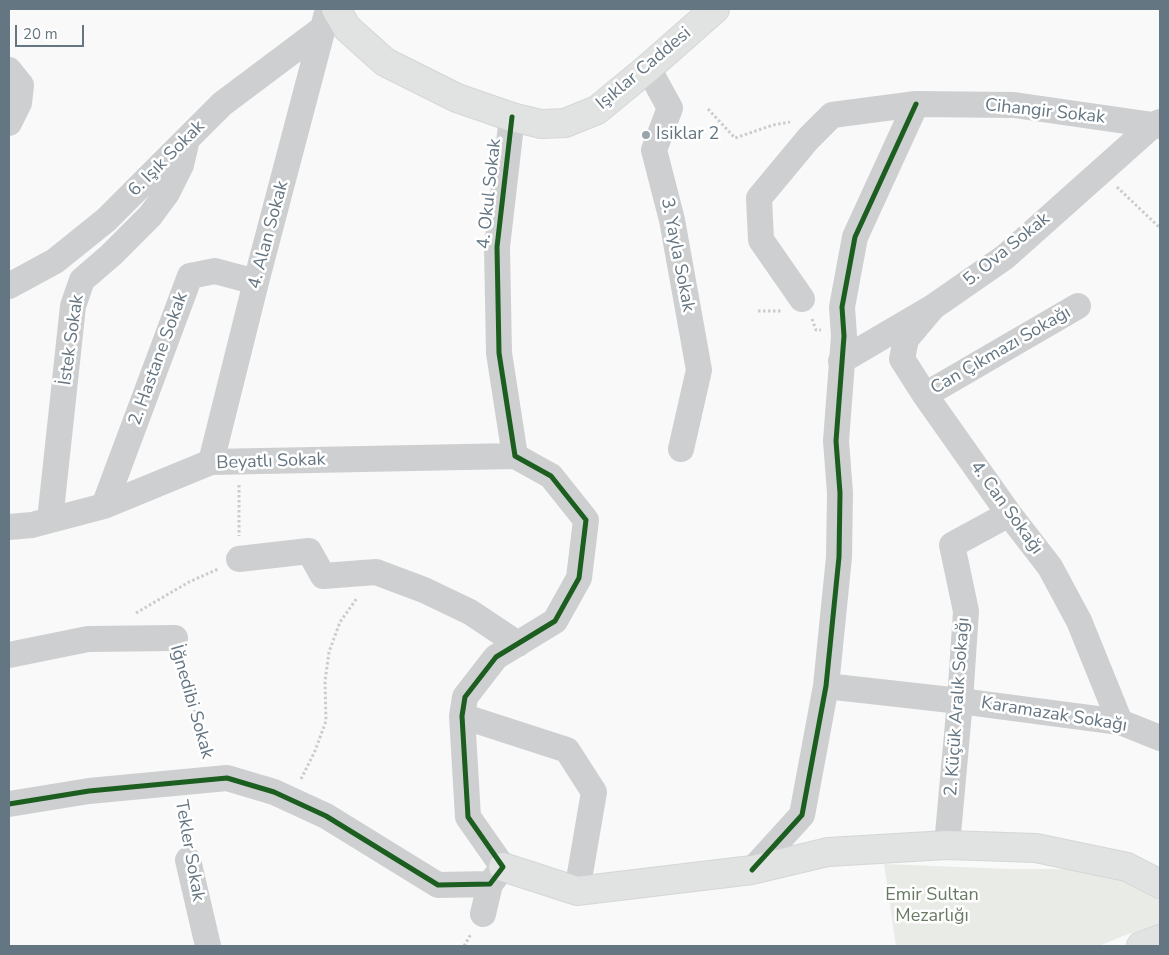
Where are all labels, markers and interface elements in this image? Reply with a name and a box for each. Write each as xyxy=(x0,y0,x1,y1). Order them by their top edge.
scale bar xyxy=(18,15,86,47)
street label: Işıklar Caddesi xyxy=(592,23,696,115)
text: 20 m xyxy=(23,24,58,44)
street label: Cihangir Sokak xyxy=(984,95,1106,129)
street label: 6. Işık Sokak xyxy=(124,116,210,202)
place label: Isiklar 2 xyxy=(656,124,719,146)
marker: Isiklar 2 xyxy=(640,129,652,141)
street label: 4. Okul Sokak xyxy=(473,138,507,250)
street label: 4. Alan Sokak xyxy=(244,179,294,291)
street label: 3. Yayla Sokak xyxy=(655,196,699,314)
street label: 5. Ova Sokak xyxy=(959,209,1055,291)
street label: 2. Hastane Sokak xyxy=(125,289,193,429)
street label: İstek Sokak xyxy=(55,293,89,387)
street label: Can Çıkmazı Sokağı xyxy=(927,302,1075,400)
street label: Beyatlı Sokak xyxy=(216,449,326,475)
street label: 4. Can Sokağı xyxy=(965,457,1047,559)
street label: 2. Küçük Aralık Sokağı xyxy=(941,617,975,797)
street label: İğnedibi Sokak xyxy=(164,643,218,761)
street label: Karamazak Sokağı xyxy=(980,693,1128,737)
street label: Tekler Sokak xyxy=(169,799,209,903)
park label: Emir Sultan Mezarlığı xyxy=(885,885,979,928)

